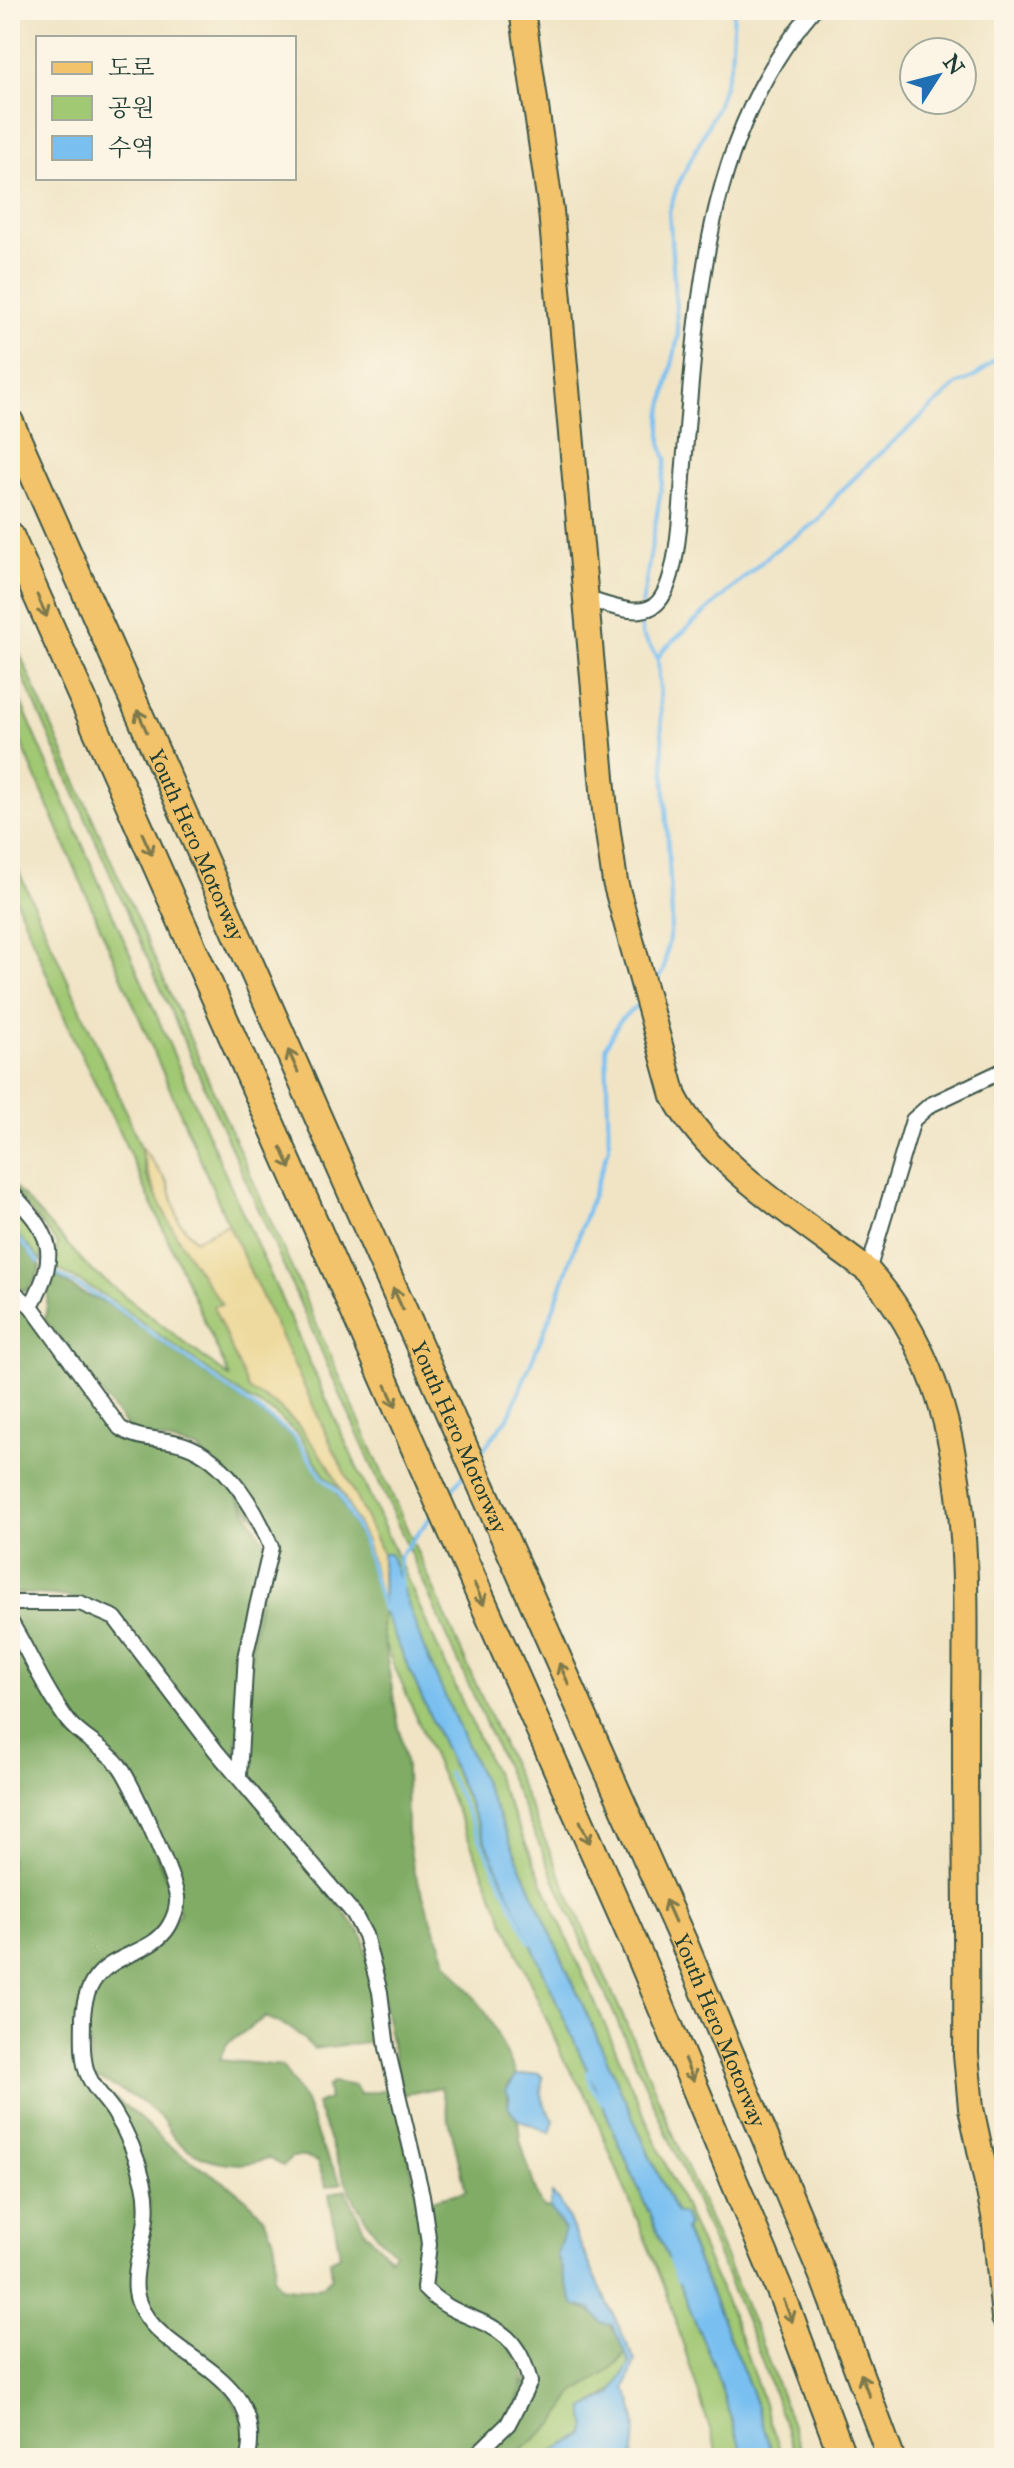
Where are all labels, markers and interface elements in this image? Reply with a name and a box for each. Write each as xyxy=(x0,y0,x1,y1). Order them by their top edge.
legend xyxy=(36,36,296,180)
north arrow xyxy=(898,36,978,116)
text: N xyxy=(937,49,970,80)
text: 도로 xyxy=(108,53,154,83)
text: 공원 xyxy=(108,93,154,123)
text: 수역 xyxy=(108,133,154,163)
one-way arrow xyxy=(35,593,50,618)
one-way arrow xyxy=(134,710,149,734)
street label: Youth Hero Motorway xyxy=(142,744,251,945)
one-way arrow xyxy=(140,831,155,855)
one-way arrow xyxy=(285,1050,300,1074)
one-way arrow xyxy=(280,1145,295,1170)
one-way arrow xyxy=(390,1287,405,1312)
street label: Youth Hero Motorway xyxy=(405,1337,514,1538)
one-way arrow xyxy=(385,1383,400,1408)
one-way arrow xyxy=(473,1581,488,1606)
one-way arrow xyxy=(556,1662,571,1687)
one-way arrow xyxy=(578,1819,593,1844)
one-way arrow xyxy=(661,1900,676,1924)
street label: Youth Hero Motorway xyxy=(667,1929,772,2132)
one-way arrow xyxy=(682,2057,697,2082)
one-way arrow xyxy=(782,2298,796,2323)
one-way arrow xyxy=(857,2373,871,2398)

